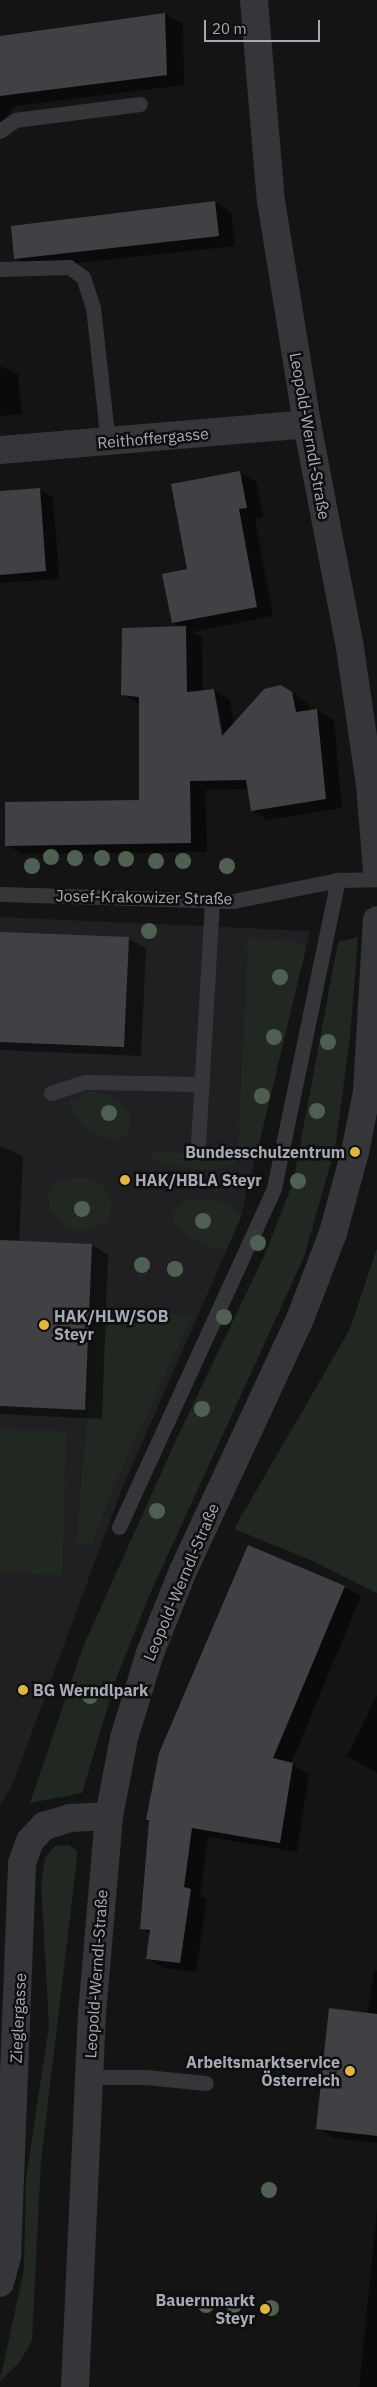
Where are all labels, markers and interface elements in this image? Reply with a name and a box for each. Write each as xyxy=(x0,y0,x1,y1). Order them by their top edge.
scale bar xyxy=(207,10,323,42)
text: 20 m xyxy=(212,19,247,38)
street label: Leopold-Werndl-Straße xyxy=(286,351,334,521)
street label: Reithoffergasse xyxy=(96,424,210,452)
street label: Josef-Krakowizer Straße xyxy=(55,886,233,908)
place label: Bundesschulzentrum xyxy=(185,1142,345,1162)
marker: Bundesschulzentrum xyxy=(349,1146,361,1158)
place label: HAK/HBLA Steyr xyxy=(135,1170,262,1190)
marker: HAK/HBLA Steyr xyxy=(119,1174,131,1186)
place label: HAK/HLW/SOB Steyr xyxy=(54,1306,168,1344)
marker: HAK/HLW/SOB Steyr xyxy=(38,1319,50,1331)
street label: Leopold-Werndl-Straße xyxy=(139,1500,223,1664)
place label: BG Werndlpark xyxy=(33,1680,148,1700)
marker: BG Werndlpark xyxy=(17,1684,29,1696)
street label: Leopold-Werndl-Straße xyxy=(81,1889,111,2059)
street label: Zieglergasse xyxy=(6,1972,30,2064)
place label: Arbeitsmarktservice Österreich xyxy=(186,2052,340,2090)
marker: Arbeitsmarktservice Österreich xyxy=(344,2065,356,2077)
place label: Bauernmarkt Steyr xyxy=(156,2290,255,2328)
marker: Bauernmarkt Steyr xyxy=(259,2303,271,2315)

